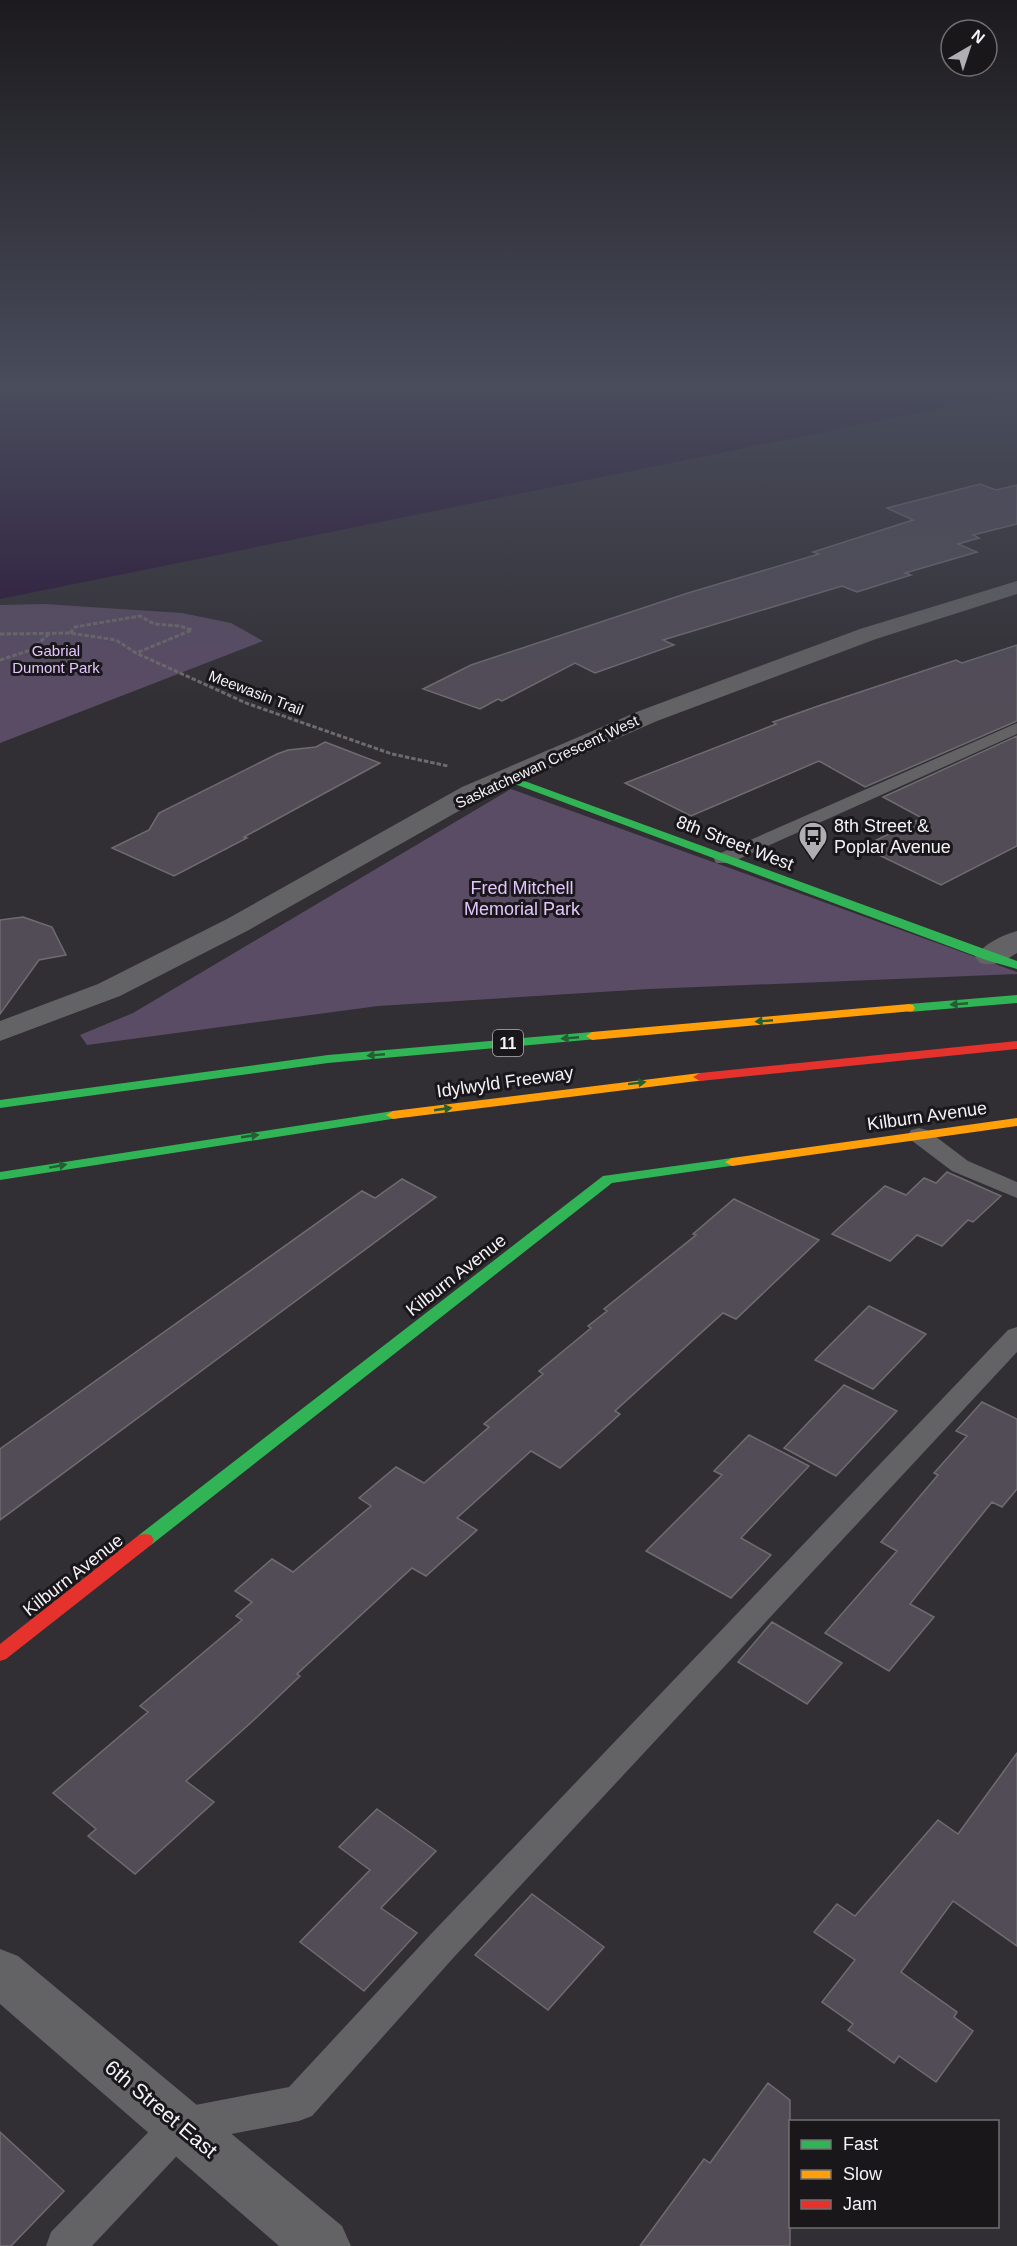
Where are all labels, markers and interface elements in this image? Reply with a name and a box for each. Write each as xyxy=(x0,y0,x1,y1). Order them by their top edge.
north arrow xyxy=(939,18,999,78)
text: N xyxy=(968,26,988,47)
park label: Gabrial Dumont Park xyxy=(12,642,100,676)
street label: Meewasin Trail xyxy=(206,667,306,718)
street label: Saskatchewan Crescent West xyxy=(453,711,642,811)
street label: 8th Street West xyxy=(674,811,796,875)
place label: 8th Street & Poplar Avenue xyxy=(834,816,951,857)
bus stop icon: 8th Street & Poplar Avenue xyxy=(797,820,829,862)
park label: Fred Mitchell Memorial Park xyxy=(464,878,581,919)
one-way arrow xyxy=(949,999,968,1009)
one-way arrow xyxy=(755,1016,774,1026)
road number: 11 xyxy=(493,1030,523,1056)
one-way arrow xyxy=(561,1033,580,1043)
one-way arrow xyxy=(366,1050,385,1060)
street label: Idylwyld Freeway xyxy=(435,1062,575,1102)
one-way arrow xyxy=(627,1079,646,1088)
street label: Kilburn Avenue xyxy=(866,1098,988,1134)
one-way arrow xyxy=(434,1104,453,1113)
one-way arrow xyxy=(241,1131,260,1140)
one-way arrow xyxy=(48,1161,67,1170)
street label: Kilburn Avenue xyxy=(402,1230,510,1320)
street label: Kilburn Avenue xyxy=(19,1530,127,1620)
street label: 6th Street East xyxy=(101,2055,222,2162)
legend xyxy=(789,2120,999,2228)
text: Fast xyxy=(843,2134,878,2154)
text: Slow xyxy=(843,2164,883,2184)
text: Jam xyxy=(843,2194,877,2214)

